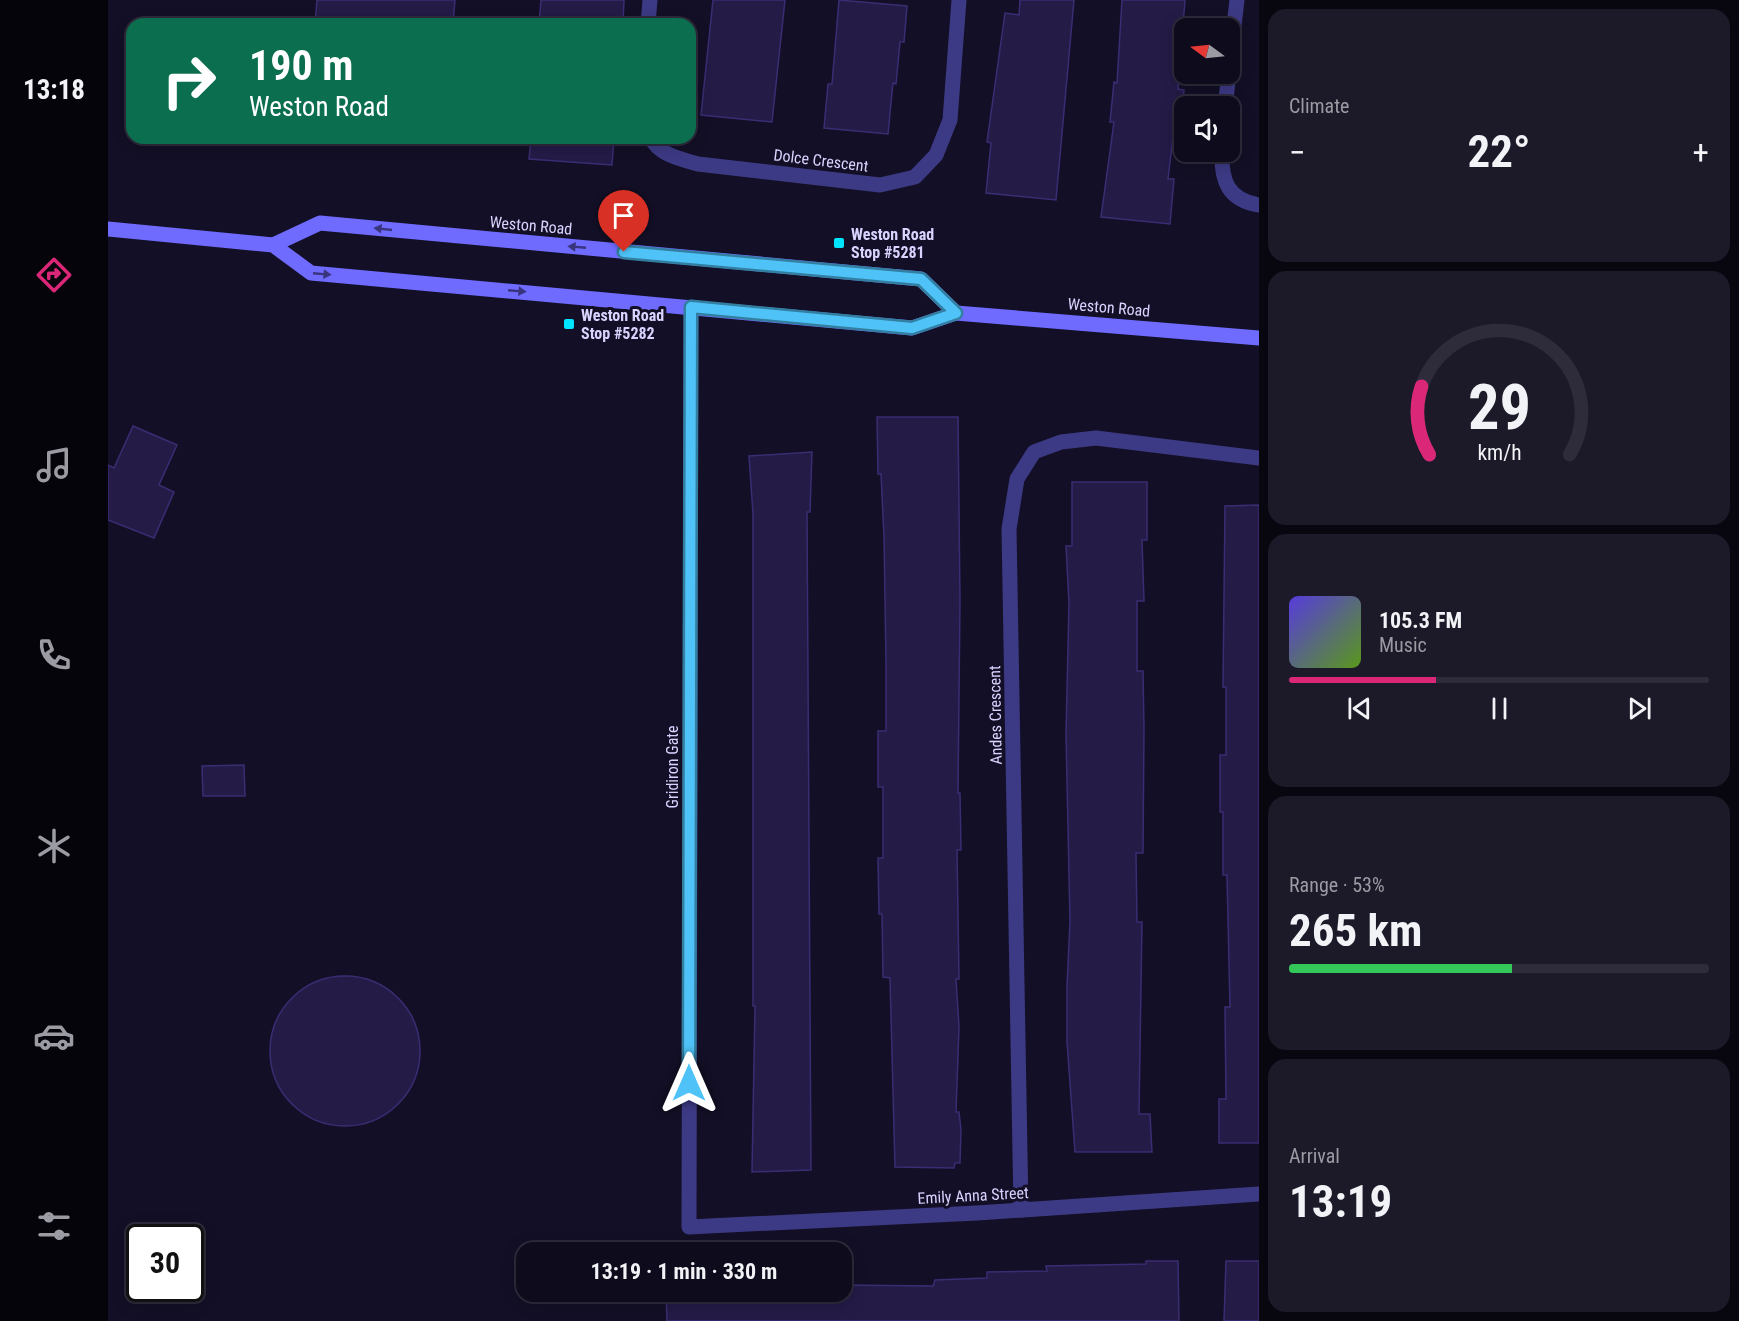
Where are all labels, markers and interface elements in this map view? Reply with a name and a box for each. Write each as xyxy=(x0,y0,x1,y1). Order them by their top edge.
north arrow xyxy=(1174,18,1240,84)
map controls xyxy=(1174,18,1240,162)
text: 190 m xyxy=(249,41,354,90)
icon: right xyxy=(150,42,228,120)
text: 13:18 xyxy=(23,74,85,106)
text: Weston Road xyxy=(249,91,389,123)
text: Climate xyxy=(1289,94,1349,118)
button: sound xyxy=(1174,96,1240,162)
text: 22° xyxy=(1468,125,1531,178)
text: − xyxy=(1289,133,1306,172)
text: + xyxy=(1693,133,1709,172)
street label: Dolce Crescent xyxy=(772,145,870,176)
pin xyxy=(598,190,649,252)
icon: arrive xyxy=(607,199,640,232)
street label: Weston Road xyxy=(489,212,573,239)
one-way arrow xyxy=(373,224,392,234)
place label: Weston Road Stop #5281 xyxy=(851,225,934,262)
marker: Weston Road Stop #5281 xyxy=(832,236,846,250)
one-way arrow xyxy=(567,242,586,252)
icon: directions xyxy=(33,254,75,296)
one-way arrow xyxy=(313,269,332,279)
one-way arrow xyxy=(507,286,526,296)
street label: Weston Road xyxy=(1067,294,1151,321)
place label: Weston Road Stop #5282 xyxy=(581,306,664,343)
marker: Weston Road Stop #5282 xyxy=(562,317,576,331)
text: 29 xyxy=(1467,371,1531,444)
text: km/h xyxy=(1477,441,1521,466)
icon: music xyxy=(33,444,75,486)
text: 105.3 FM xyxy=(1379,608,1462,633)
text: Music xyxy=(1379,633,1427,657)
icon: phone xyxy=(33,634,75,676)
street label: Andes Crescent xyxy=(985,665,1006,765)
icon: previous xyxy=(1343,692,1376,725)
icon: pause xyxy=(1483,692,1516,725)
icon: next xyxy=(1623,692,1656,725)
street label: Gridiron Gate xyxy=(663,725,682,809)
icon: climate xyxy=(33,825,75,867)
text: Range · 53% xyxy=(1289,873,1385,897)
text: 265 km xyxy=(1289,904,1422,957)
icon: car xyxy=(33,1015,75,1057)
position arrow xyxy=(657,1051,721,1115)
text: Arrival xyxy=(1289,1144,1340,1168)
text: 13:19 xyxy=(1289,1175,1392,1228)
street label: Emily Anna Street xyxy=(917,1183,1029,1208)
icon: filters xyxy=(33,1205,75,1247)
speed limit sign: 30 xyxy=(126,1224,204,1302)
text: 13:19 · 1 min · 330 m xyxy=(591,1259,777,1284)

